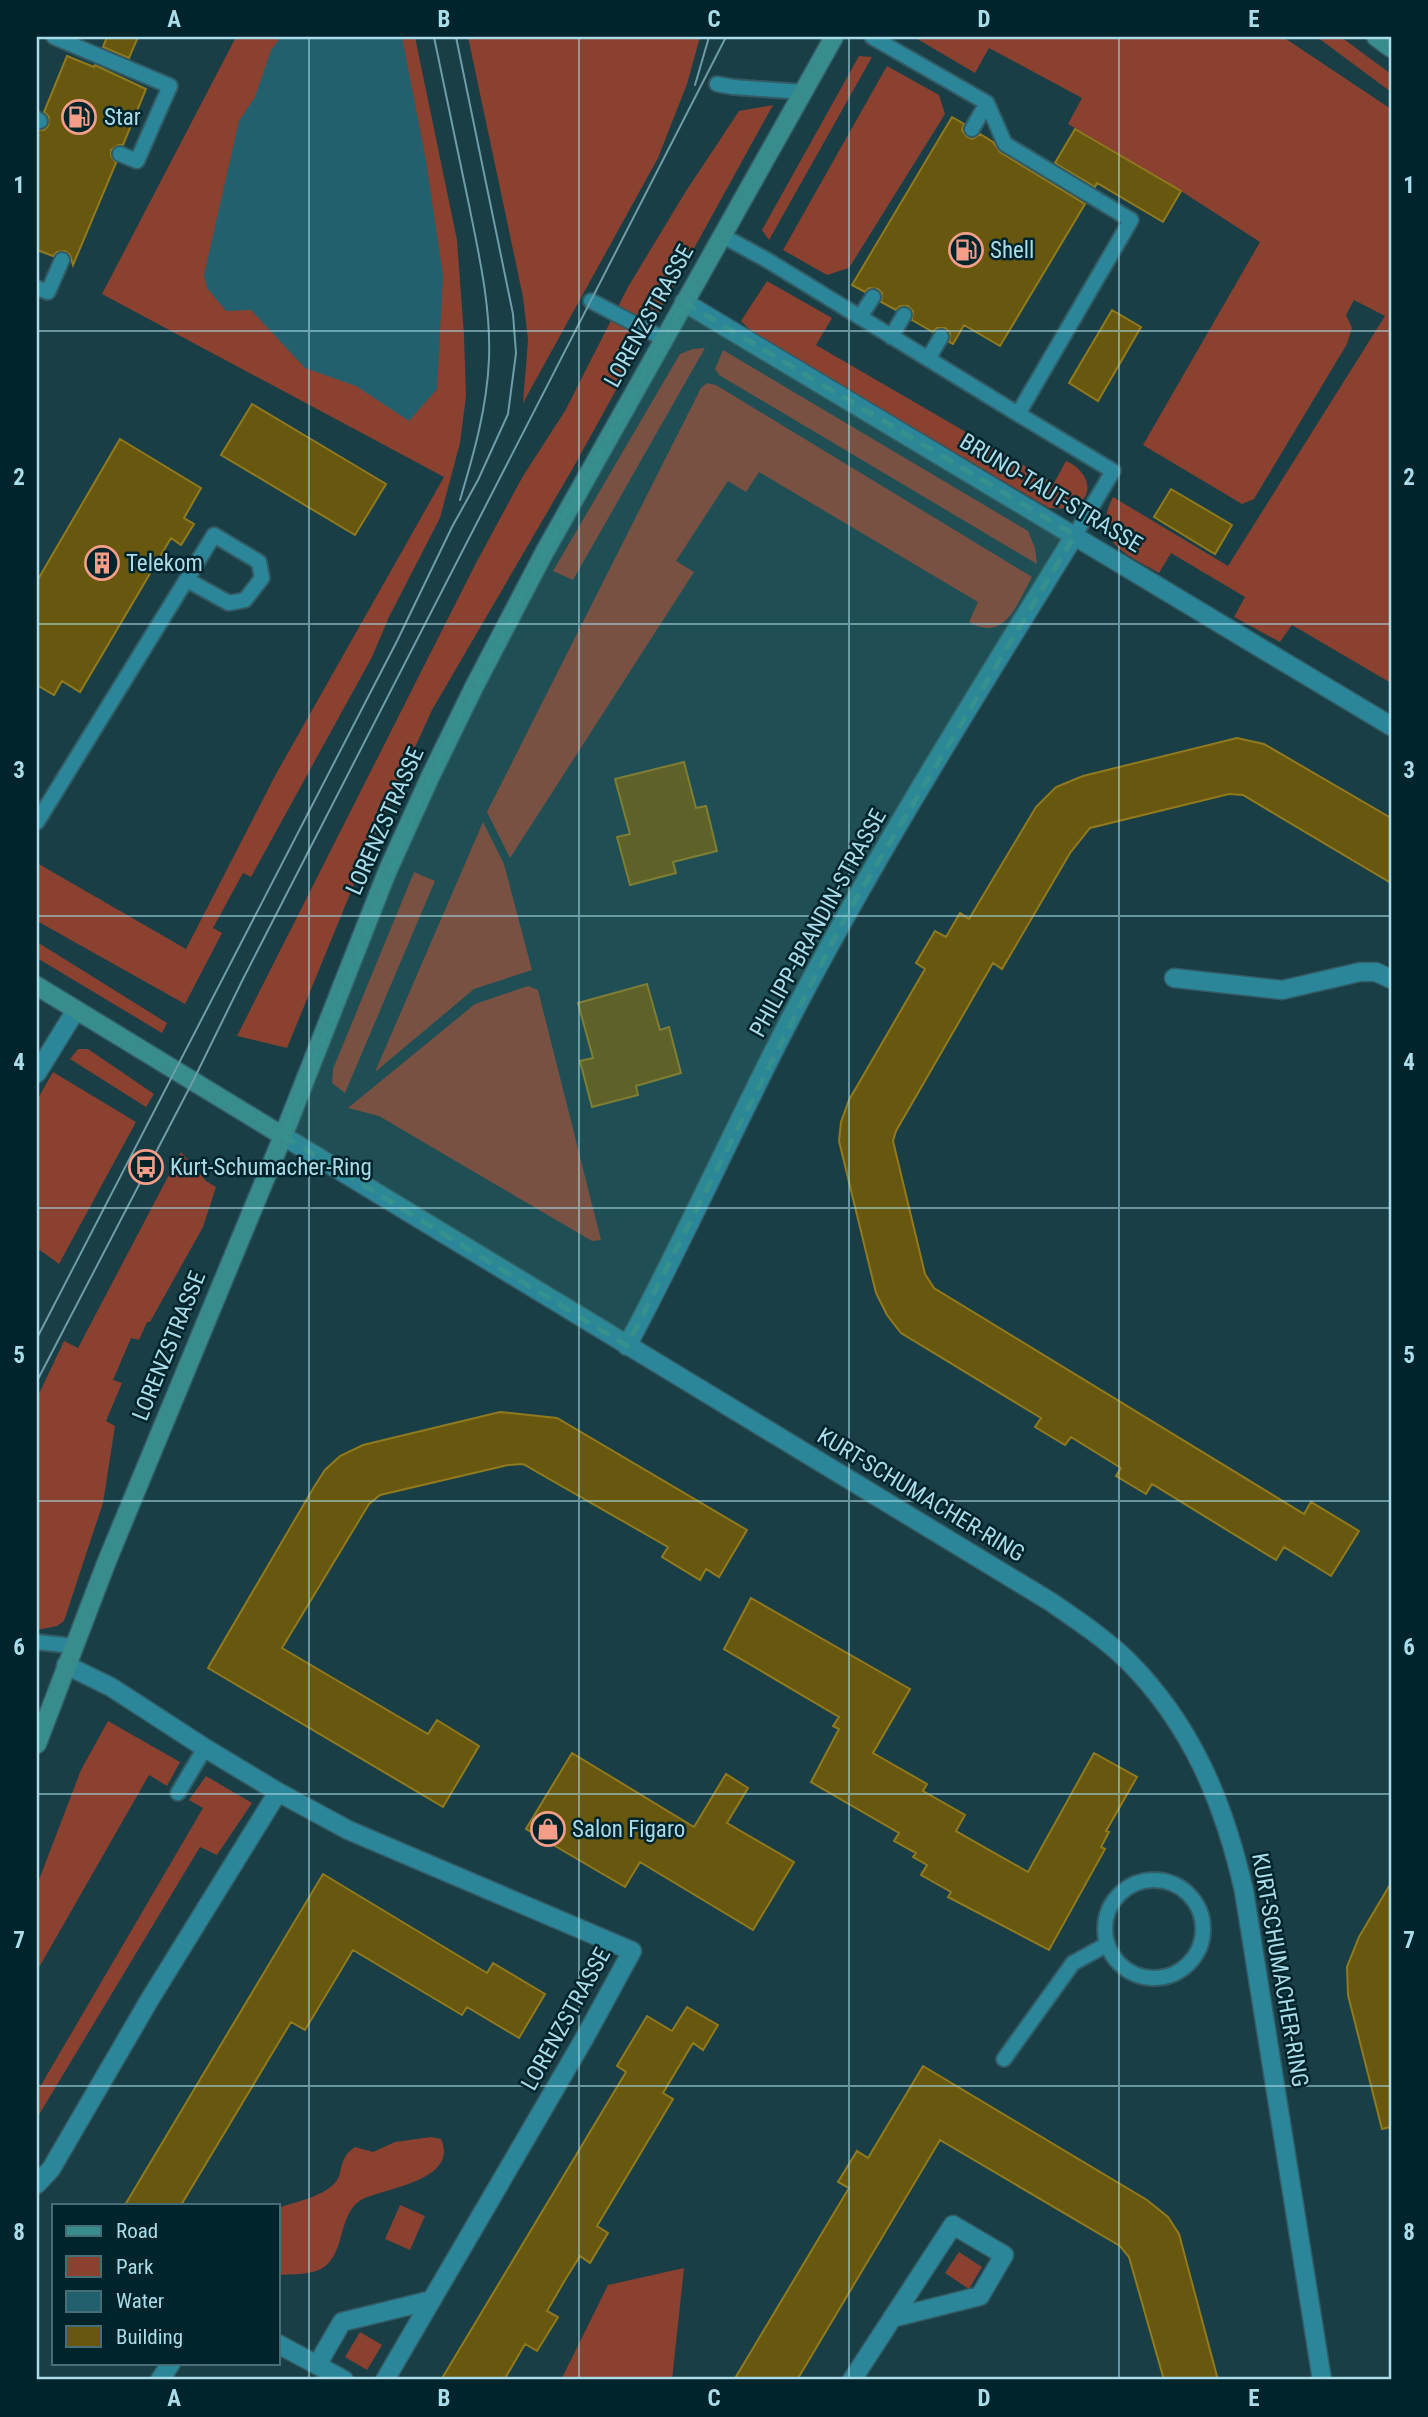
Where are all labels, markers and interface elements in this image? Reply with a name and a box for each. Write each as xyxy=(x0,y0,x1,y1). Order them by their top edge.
text: A xyxy=(167,6,181,33)
text: B xyxy=(438,6,450,33)
text: C xyxy=(707,6,721,33)
text: D xyxy=(978,6,991,33)
text: E xyxy=(1248,6,1260,33)
fuel station icon: Star xyxy=(60,98,98,136)
place label: Star xyxy=(104,104,141,131)
text: 1 xyxy=(13,172,25,199)
text: 1 xyxy=(1403,172,1415,199)
fuel station icon: Shell xyxy=(947,231,985,269)
place label: Shell xyxy=(990,237,1034,264)
street label: LORENZSTRASSE xyxy=(599,240,699,392)
street label: BRUNO-TAUT-STRASSE xyxy=(955,428,1147,558)
text: 2 xyxy=(13,464,25,491)
text: 2 xyxy=(1403,464,1415,491)
building icon: Telekom xyxy=(83,544,121,582)
place label: Telekom xyxy=(126,550,203,577)
street label: LORENZSTRASSE xyxy=(340,743,430,899)
text: 3 xyxy=(13,757,25,784)
text: 3 xyxy=(1403,757,1415,784)
street label: PHILIPP-BRANDIN-STRASSE xyxy=(744,804,892,1042)
text: 4 xyxy=(13,1049,25,1076)
text: 4 xyxy=(1403,1049,1415,1076)
bus stop icon: Kurt-Schumacher-Ring xyxy=(127,1148,165,1186)
place label: Kurt-Schumacher-Ring xyxy=(170,1154,372,1181)
street label: LORENZSTRASSE xyxy=(127,1267,211,1425)
text: 5 xyxy=(13,1342,25,1369)
text: 5 xyxy=(1403,1342,1415,1369)
street label: KURT-SCHUMACHER-RING xyxy=(812,1422,1030,1568)
text: 6 xyxy=(13,1634,25,1661)
text: 6 xyxy=(1403,1634,1415,1661)
shop icon: Salon Figaro xyxy=(529,1810,567,1848)
place label: Salon Figaro xyxy=(572,1816,685,1843)
street label: KURT-SCHUMACHER-RING xyxy=(1246,1851,1314,2089)
text: 7 xyxy=(13,1927,25,1954)
text: 7 xyxy=(1403,1927,1415,1954)
street label: LORENZSTRASSE xyxy=(516,1943,616,2095)
legend xyxy=(52,2204,280,2364)
text: 8 xyxy=(13,2219,25,2246)
text: Road xyxy=(116,2219,158,2243)
text: 8 xyxy=(1403,2219,1415,2246)
text: Park xyxy=(116,2255,154,2279)
text: Water xyxy=(116,2289,164,2313)
text: Building xyxy=(116,2325,183,2349)
text: A xyxy=(167,2385,181,2412)
text: B xyxy=(438,2385,450,2412)
text: C xyxy=(707,2385,721,2412)
text: D xyxy=(978,2385,991,2412)
text: E xyxy=(1248,2385,1260,2412)

